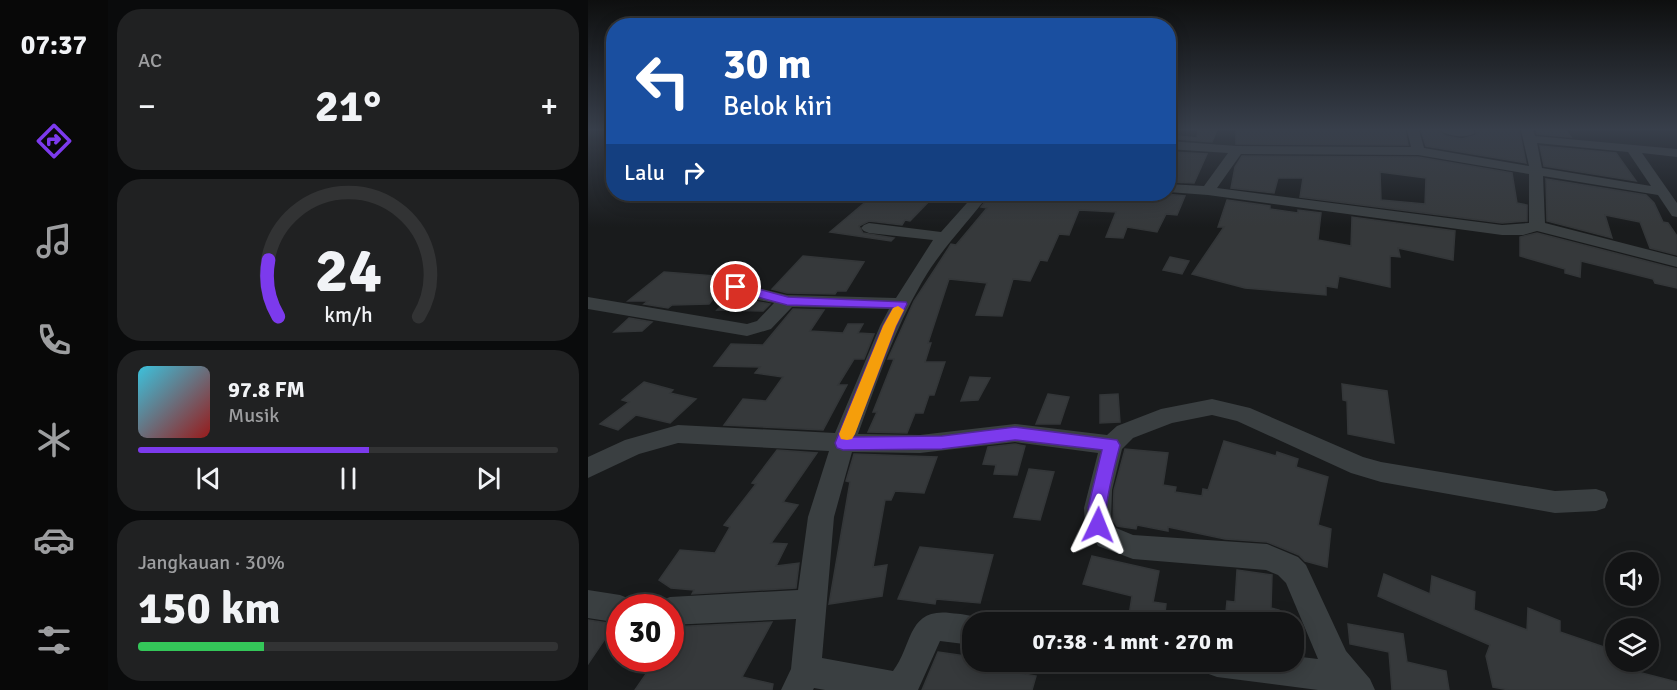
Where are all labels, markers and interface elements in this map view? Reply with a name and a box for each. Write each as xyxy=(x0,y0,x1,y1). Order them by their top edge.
text: 07:37 xyxy=(21,29,87,62)
text: 30 m xyxy=(723,39,812,90)
icon: left xyxy=(624,42,702,120)
text: AC xyxy=(138,48,162,73)
text: 21° xyxy=(315,79,381,134)
text: − xyxy=(138,86,156,127)
text: + xyxy=(540,86,558,127)
text: Belok kiri xyxy=(723,90,832,123)
icon: directions xyxy=(33,120,75,162)
icon: right xyxy=(677,156,710,189)
text: Lalu xyxy=(624,159,665,186)
icon: music xyxy=(33,220,75,262)
text: 24 xyxy=(314,232,382,309)
pin xyxy=(710,261,761,312)
icon: arrive xyxy=(719,270,752,303)
text: km/h xyxy=(324,302,372,328)
icon: phone xyxy=(33,319,75,361)
text: 97.8 FM xyxy=(228,376,305,403)
text: Musik xyxy=(228,403,279,428)
icon: climate xyxy=(33,419,75,461)
icon: previous xyxy=(192,462,225,495)
icon: pause xyxy=(332,462,365,495)
icon: next xyxy=(472,462,505,495)
position arrow xyxy=(1066,493,1130,557)
icon: car xyxy=(33,519,75,561)
text: Jangkauan · 30% xyxy=(138,550,285,575)
map controls xyxy=(1605,552,1659,672)
button: sound xyxy=(1605,552,1659,606)
text: 150 km xyxy=(138,581,281,636)
speed limit sign: 30 xyxy=(606,594,684,672)
button: layers xyxy=(1605,618,1659,672)
icon: filters xyxy=(33,619,75,661)
text: 07:38 · 1 mnt · 270 m xyxy=(1033,628,1233,655)

